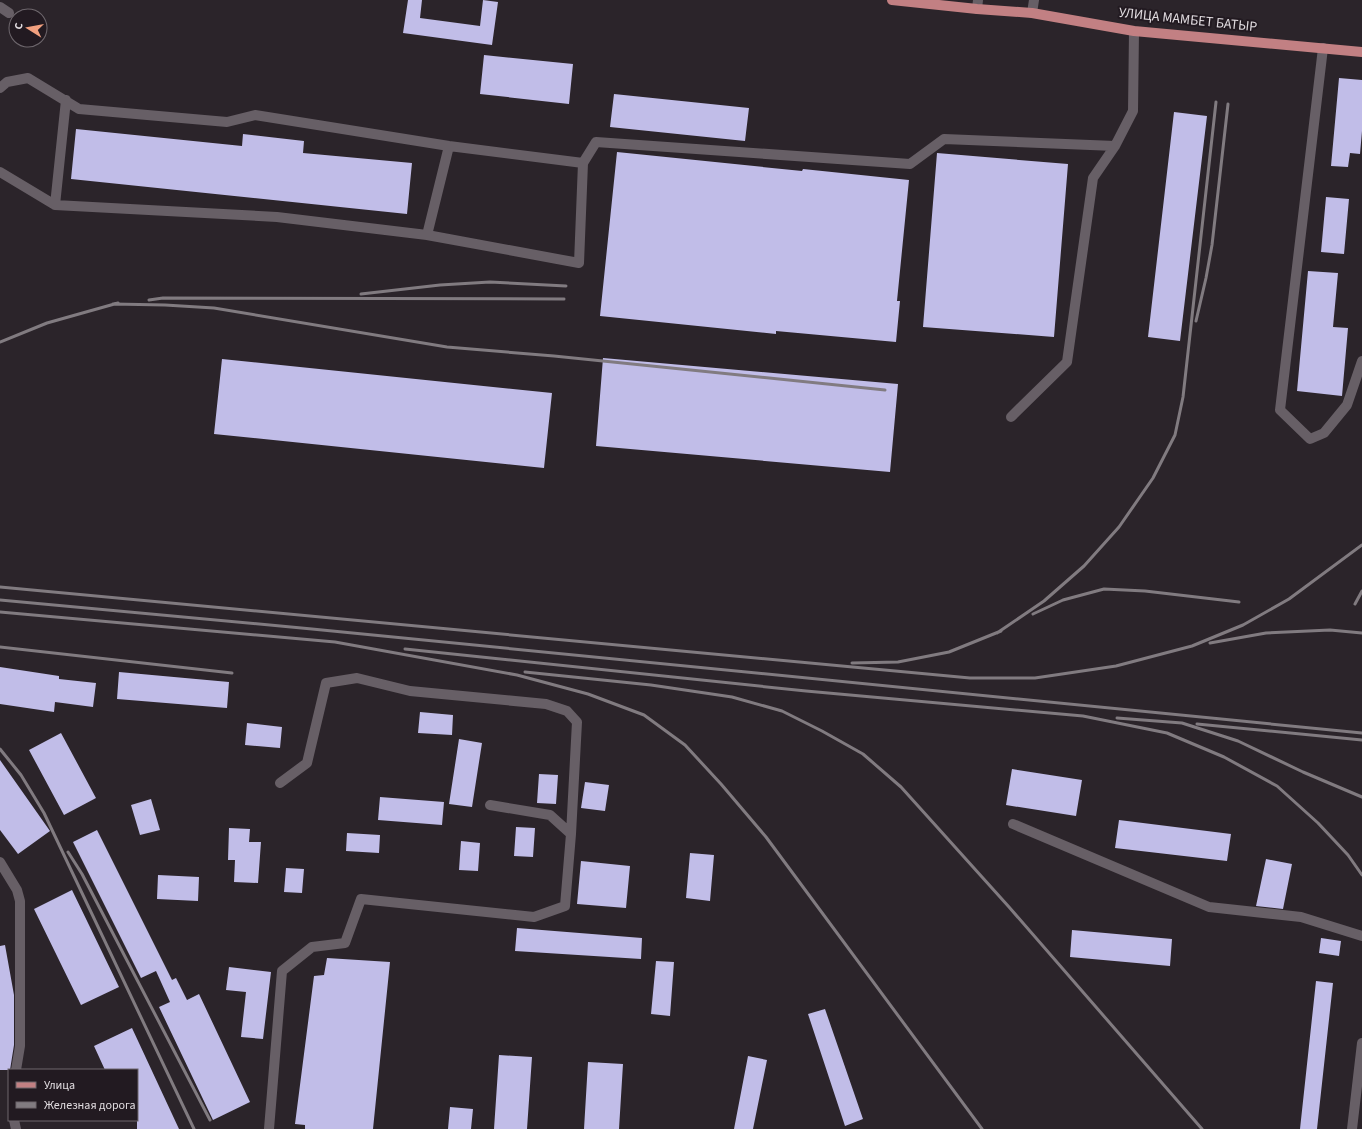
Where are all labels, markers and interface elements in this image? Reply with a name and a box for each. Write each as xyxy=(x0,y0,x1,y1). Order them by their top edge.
street label: УЛИЦА МАМБЕТ БАТЫР xyxy=(1118,3,1258,37)
north arrow xyxy=(8,8,48,48)
text: С xyxy=(11,21,27,31)
legend xyxy=(8,1069,138,1121)
text: Улица xyxy=(44,1077,75,1094)
text: Железная дорога xyxy=(44,1097,136,1114)

